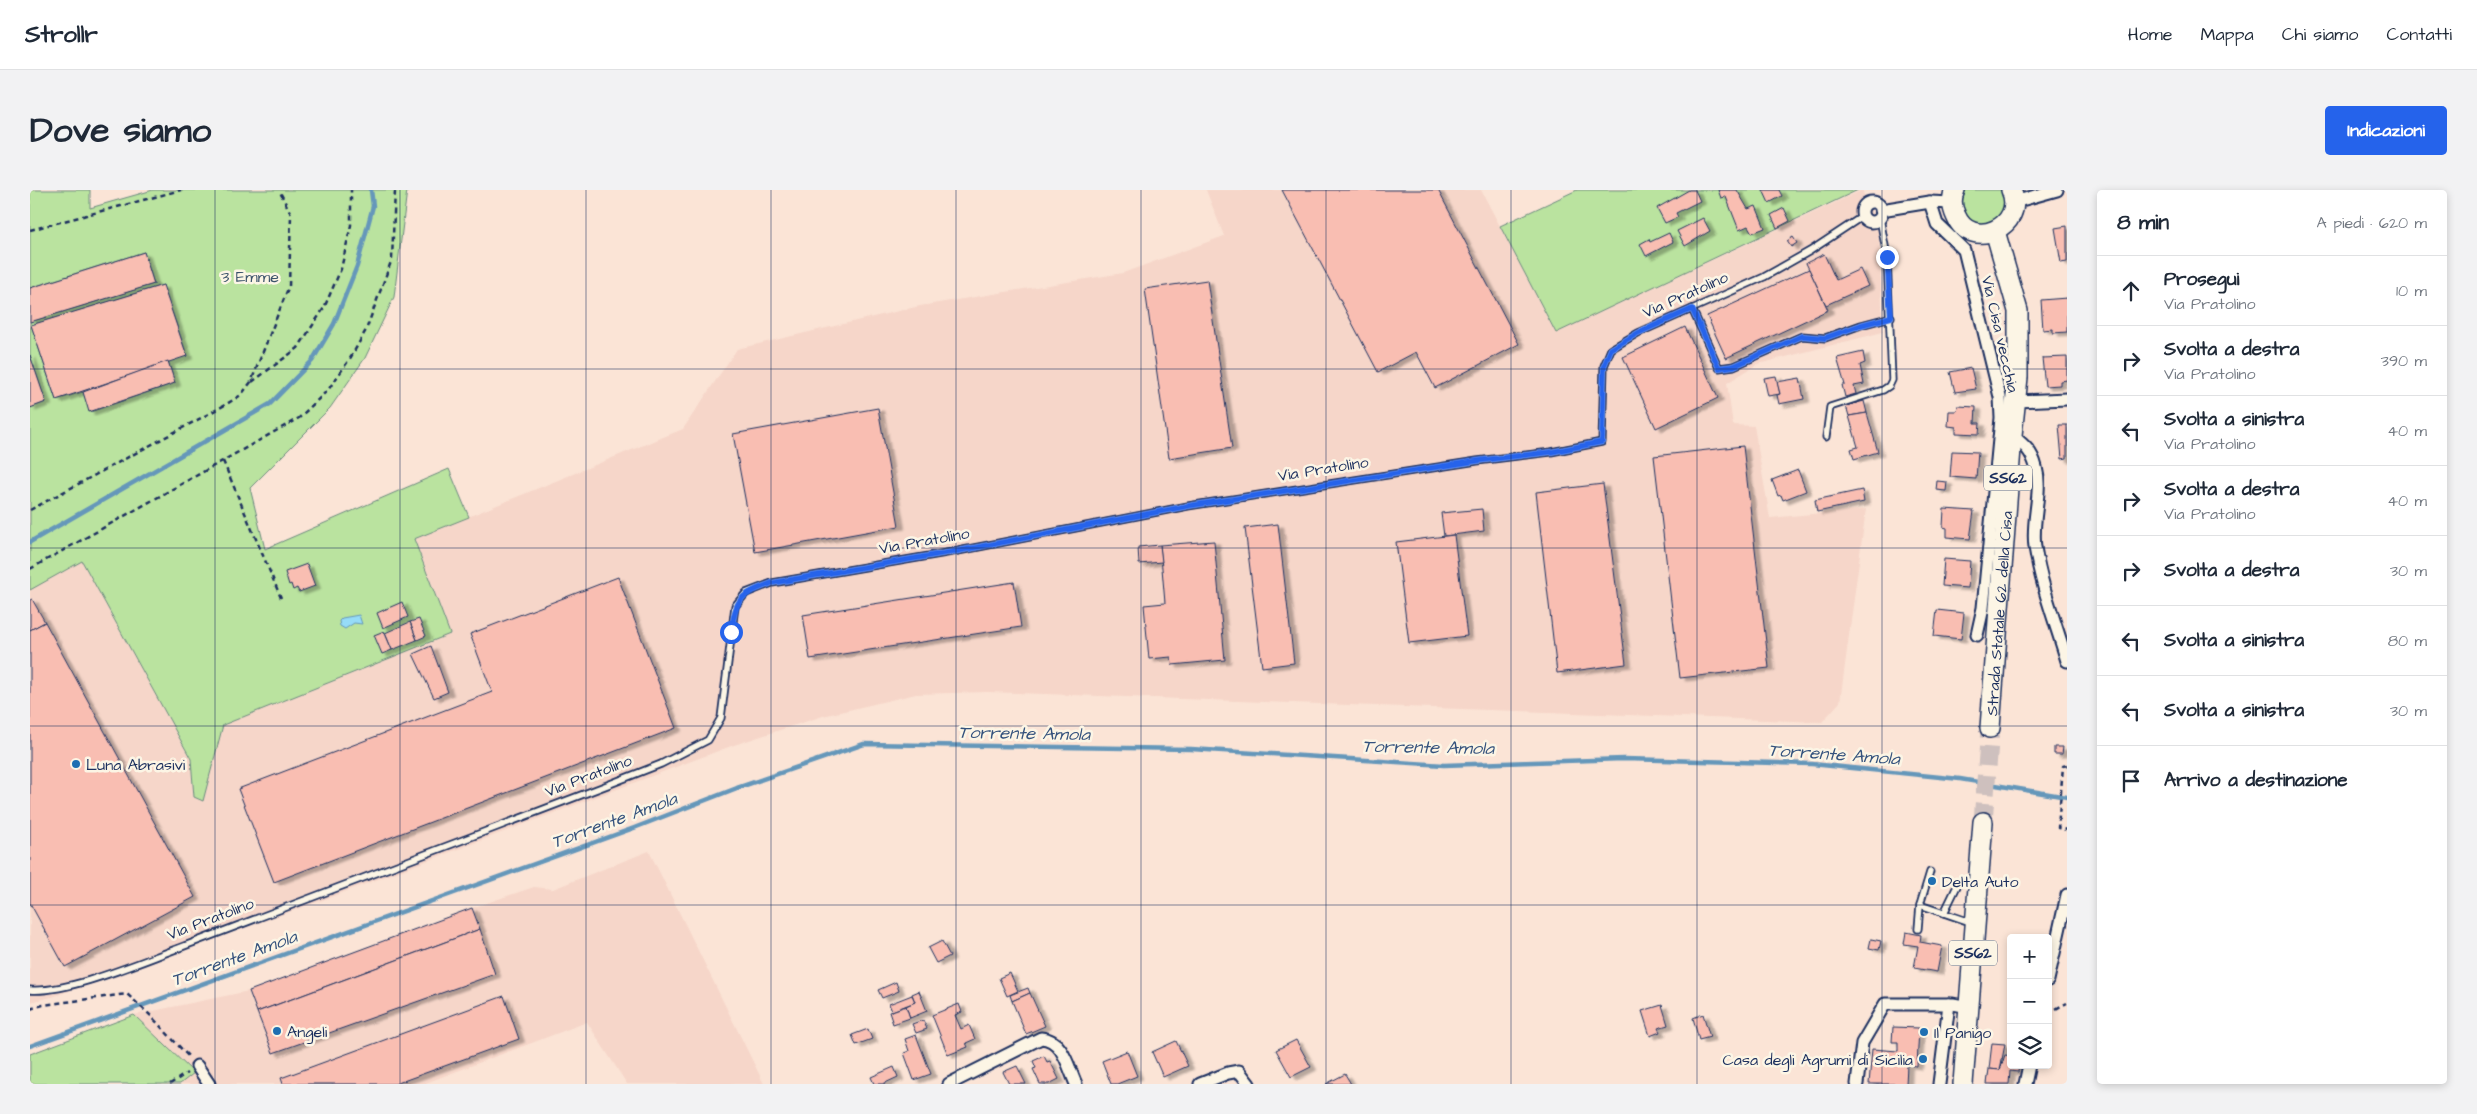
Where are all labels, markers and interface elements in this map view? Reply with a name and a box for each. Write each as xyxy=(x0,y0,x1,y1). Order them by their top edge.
text: Strollr xyxy=(25,18,98,52)
text: Home xyxy=(2128,22,2173,47)
text: Mappa xyxy=(2201,22,2254,47)
text: Chi siamo xyxy=(2282,22,2358,47)
text: Contatti xyxy=(2386,22,2452,47)
text: Dove siamo xyxy=(30,106,211,155)
button: Indicazioni xyxy=(2325,106,2447,155)
text: 8 min xyxy=(2117,208,2169,237)
text: A piedi · 620 m xyxy=(2317,212,2427,234)
route end xyxy=(1876,246,1899,269)
park label: 3 Emme xyxy=(221,266,279,288)
street label: Via Pratolino xyxy=(1639,266,1732,324)
text: Prosegui xyxy=(2164,266,2239,293)
street label: Via Cisa vecchia xyxy=(1976,274,2024,395)
icon: ahead xyxy=(2117,277,2145,305)
text: 10 m xyxy=(2396,280,2427,302)
text: Via Pratolino xyxy=(2164,293,2256,315)
text: Svolta a destra xyxy=(2164,336,2299,363)
icon: right xyxy=(2117,347,2145,375)
text: 390 m xyxy=(2381,350,2427,372)
text: Via Pratolino xyxy=(2164,363,2256,385)
text: Svolta a sinistra xyxy=(2164,406,2304,433)
icon: left xyxy=(2117,417,2145,445)
text: 40 m xyxy=(2387,420,2427,442)
text: Via Pratolino xyxy=(2164,433,2256,455)
street label: Via Pratolino xyxy=(1276,451,1370,487)
road number: SS62 xyxy=(1984,466,2032,490)
text: Svolta a destra xyxy=(2164,476,2299,503)
icon: right xyxy=(2117,487,2145,515)
text: 40 m xyxy=(2387,490,2427,512)
text: Via Pratolino xyxy=(2164,503,2256,525)
street label: Strada Statale 62 della Cisa xyxy=(1981,510,2018,717)
street label: Via Pratolino xyxy=(877,522,971,560)
icon: right xyxy=(2117,557,2145,585)
text: Svolta a destra xyxy=(2164,557,2299,584)
text: 30 m xyxy=(2390,560,2427,582)
route start xyxy=(720,621,743,644)
icon: left xyxy=(2117,627,2145,655)
text: Svolta a sinistra xyxy=(2164,627,2304,654)
text: 80 m xyxy=(2388,630,2427,652)
icon: left xyxy=(2117,697,2145,725)
text: Svolta a sinistra xyxy=(2164,697,2304,724)
text: 30 m xyxy=(2390,700,2427,722)
water label: Torrente Amola xyxy=(958,720,1091,747)
water label: Torrente Amola xyxy=(1362,734,1495,761)
water label: Torrente Amola xyxy=(1767,737,1901,772)
street label: Via Pratolino xyxy=(542,749,635,803)
place label: Luna Abrasivi xyxy=(86,754,186,776)
marker: Luna Abrasivi xyxy=(70,758,82,770)
icon: arrive xyxy=(2117,767,2145,795)
text: Arrivo a destinazione xyxy=(2164,767,2347,794)
water label: Torrente Amola xyxy=(548,786,681,855)
place label: Delta Auto xyxy=(1942,871,2018,893)
marker: Delta Auto xyxy=(1926,875,1938,887)
street label: Via Pratolino xyxy=(164,892,257,946)
water label: Torrente Amola xyxy=(168,924,301,993)
map controls xyxy=(2007,934,2052,1069)
button: + xyxy=(2007,934,2052,979)
road number: SS62 xyxy=(1949,940,1997,966)
button: − xyxy=(2007,979,2052,1024)
place label: Angeli xyxy=(287,1021,328,1044)
place label: Il Panigo xyxy=(1934,1022,1991,1045)
button: layers xyxy=(2007,1024,2052,1069)
marker: Angeli xyxy=(271,1025,283,1037)
marker: Il Panigo xyxy=(1918,1026,1930,1038)
place label: Casa degli Agrumi di Sicilia xyxy=(1722,1049,1913,1072)
marker: Casa degli Agrumi di Sicilia xyxy=(1917,1053,1929,1065)

